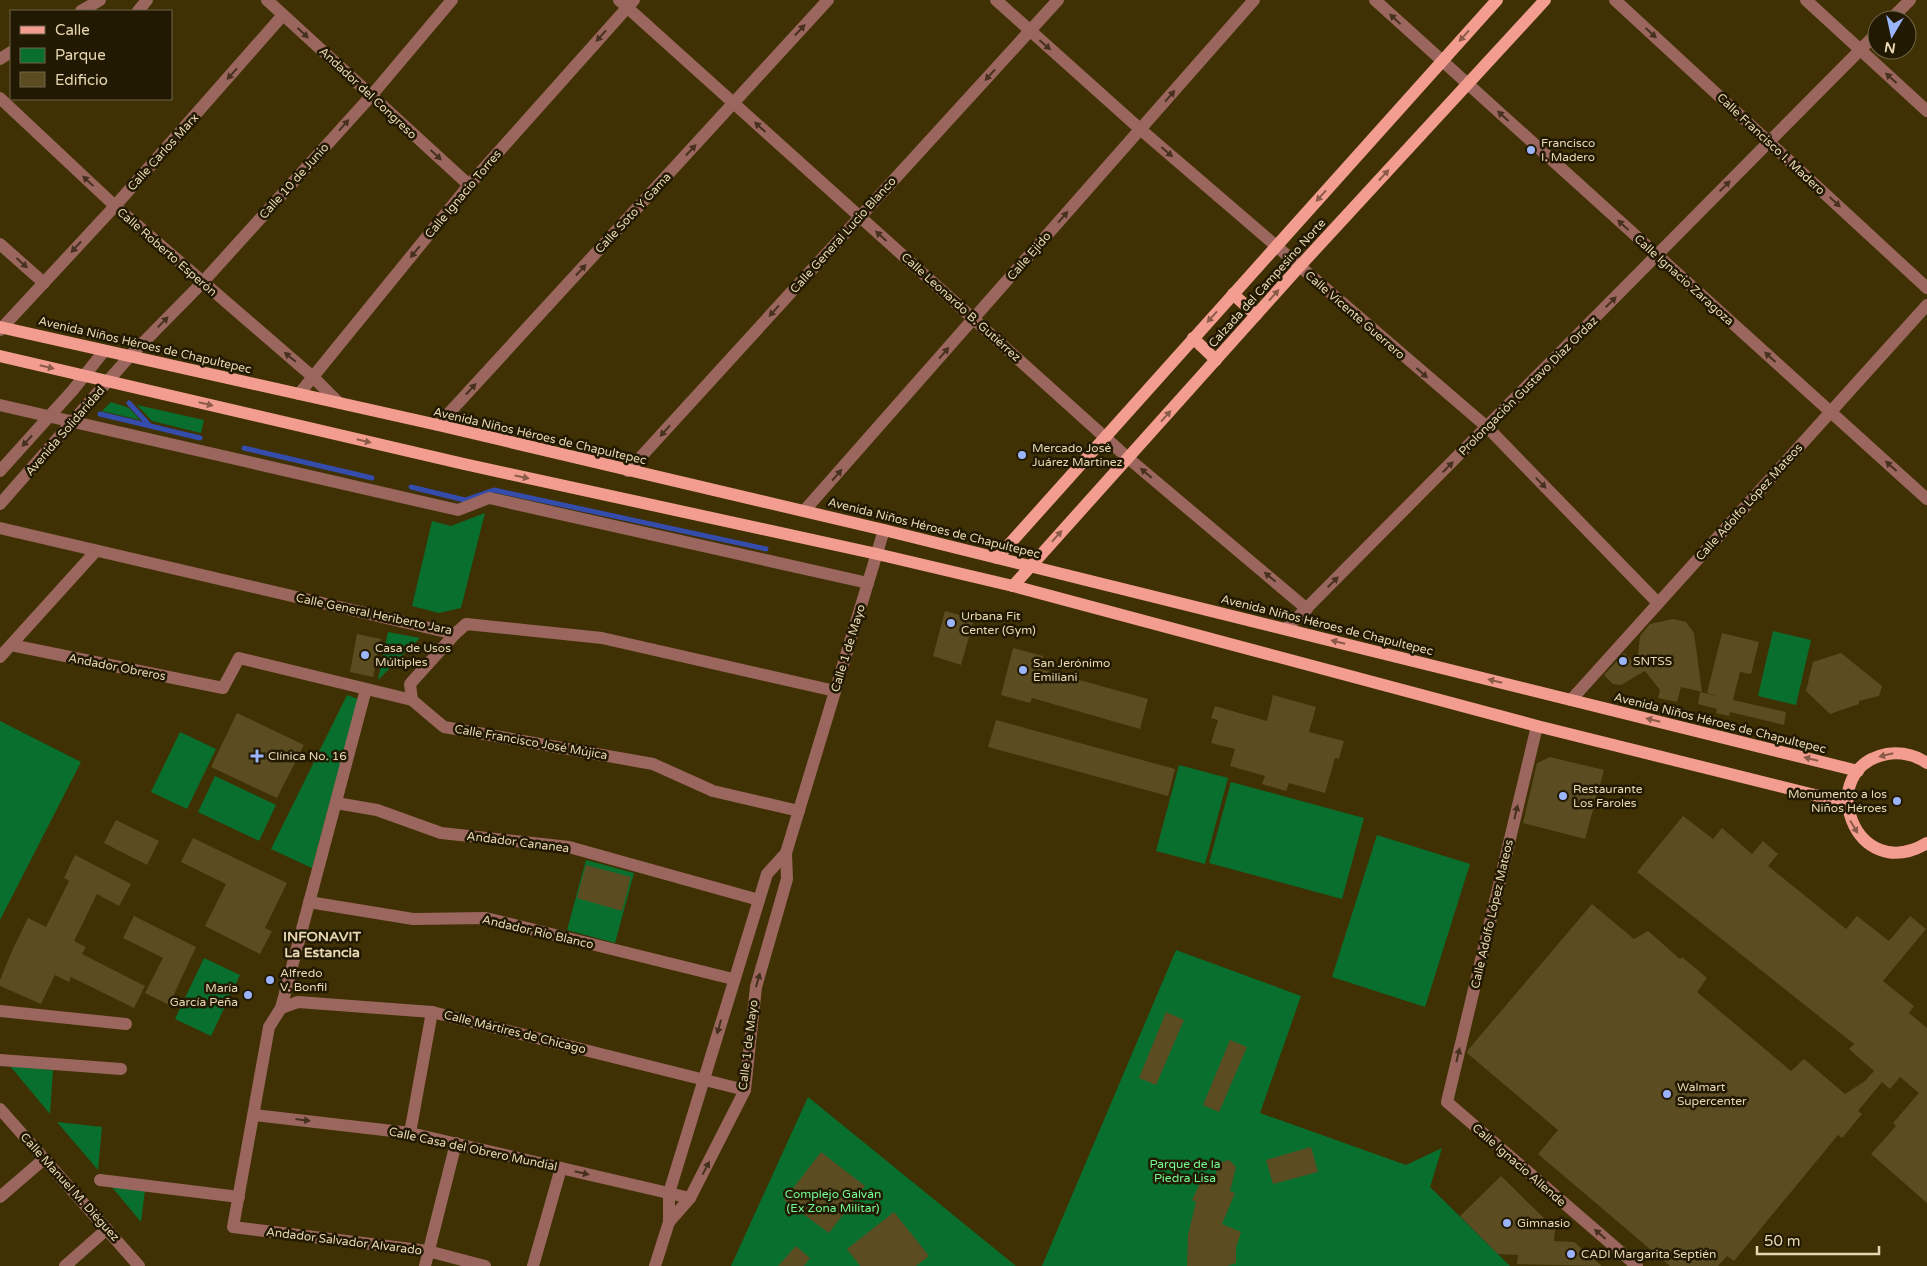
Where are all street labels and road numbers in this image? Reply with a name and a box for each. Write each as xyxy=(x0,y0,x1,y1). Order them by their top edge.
street label: Andador del Congreso xyxy=(316,44,420,142)
street label: Calle Francisco I. Madero xyxy=(1714,90,1828,198)
street label: Calle Carlos Marx xyxy=(125,110,201,194)
street label: Calle 10 de Junio xyxy=(256,140,332,222)
street label: Calle Ignacio Torres xyxy=(422,147,504,241)
street label: Calle Soto Y Gama xyxy=(592,170,674,256)
street label: Calle General Lucio Blanco xyxy=(787,174,899,296)
street label: Calle Roberto Esperón xyxy=(114,205,220,299)
street label: Calzada del Campesino Norte xyxy=(1205,216,1329,350)
street label: Calle Ejido xyxy=(1004,229,1054,283)
street label: Calle Ignacio Zaragoza xyxy=(1631,232,1737,328)
street label: Calle Leonardo B. Gutiérrez xyxy=(899,250,1023,364)
street label: Calle Vicente Guerrero xyxy=(1302,268,1408,362)
street label: Avenida Niños Héroes de Chapultepec xyxy=(37,314,253,376)
street label: Prolongación Gustavo Díaz Ordaz xyxy=(1456,314,1600,458)
street label: Avenida Solidaridad xyxy=(22,383,108,479)
street label: Avenida Niños Héroes de Chapultepec xyxy=(432,405,648,467)
street label: Calle Adolfo López Mateos xyxy=(1693,440,1805,563)
street label: Avenida Niños Héroes de Chapultepec xyxy=(826,495,1042,561)
street label: Calle General Heriberto Jara xyxy=(295,591,453,637)
street label: Avenida Niños Héroes de Chapultepec xyxy=(1219,592,1435,658)
street label: Calle 1 de Mayo xyxy=(828,602,868,694)
street label: Andador Obreros xyxy=(67,651,167,683)
street label: Avenida Niños Héroes de Chapultepec xyxy=(1612,690,1828,756)
street label: Calle Francisco José Mújica xyxy=(453,722,609,762)
street label: Andador Cananea xyxy=(466,829,570,855)
street label: Calle Adolfo López Mateos xyxy=(1468,838,1516,990)
street label: Andador Río Blanco xyxy=(481,912,595,952)
street label: Calle 1 de Mayo xyxy=(736,999,760,1091)
street label: Calle Mártires de Chicago xyxy=(443,1008,587,1056)
street label: Calle Ignacio Allende xyxy=(1470,1121,1569,1209)
street label: Calle Casa del Obrero Mundial xyxy=(388,1124,558,1174)
street label: Calle Manuel M. Diéguez xyxy=(18,1130,122,1244)
street label: Andador Salvador Alvarado xyxy=(265,1224,423,1258)

